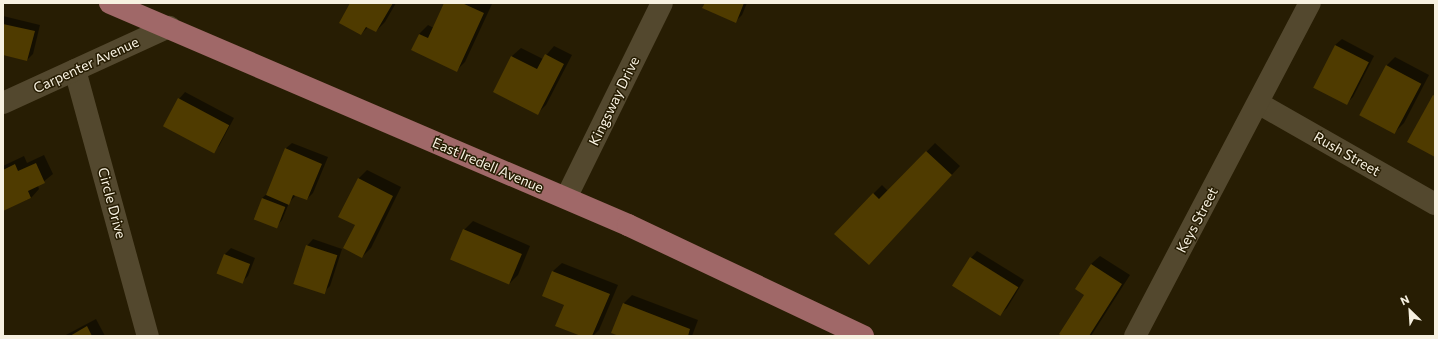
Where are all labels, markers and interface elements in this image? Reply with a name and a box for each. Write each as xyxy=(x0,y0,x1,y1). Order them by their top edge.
street label: Carpenter Avenue xyxy=(31,33,141,97)
street label: Kingsway Drive xyxy=(585,54,643,148)
street label: Rush Street xyxy=(1311,128,1383,180)
street label: East Iredell Avenue xyxy=(430,134,546,196)
street label: Circle Drive xyxy=(94,166,130,240)
street label: Keys Street xyxy=(1173,184,1221,256)
north arrow xyxy=(1390,291,1430,331)
text: N xyxy=(1398,292,1411,307)

